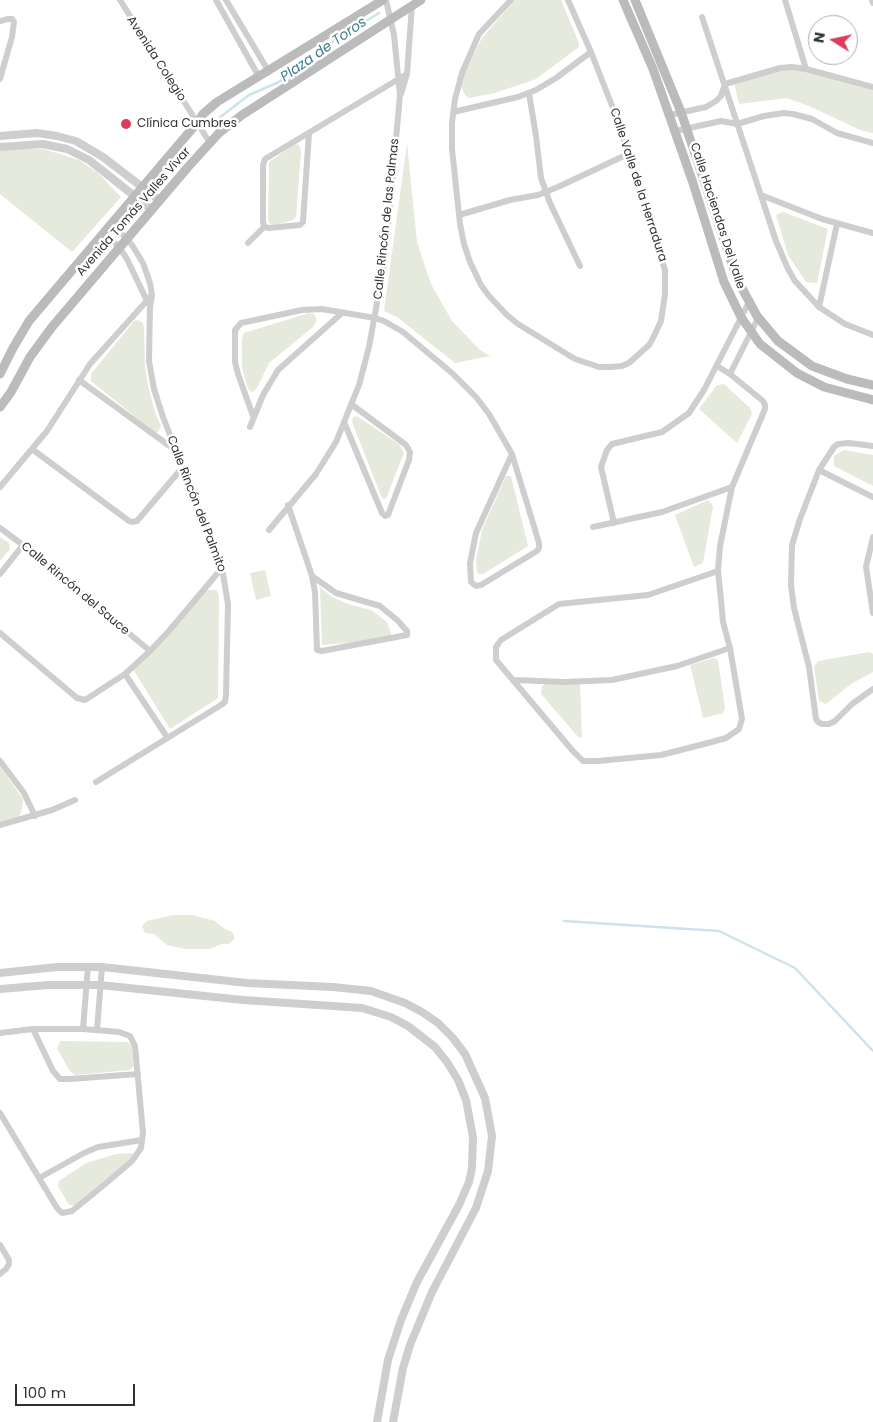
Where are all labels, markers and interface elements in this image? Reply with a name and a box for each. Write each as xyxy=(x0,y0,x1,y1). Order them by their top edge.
street label: Avenida Colegio xyxy=(123,14,189,104)
water label: Plaza de Toros xyxy=(278,14,370,86)
north arrow xyxy=(808,15,858,65)
text: N xyxy=(808,31,830,44)
street label: Calle Valle de la Herradura xyxy=(606,106,670,264)
marker: Clínica Cumbres xyxy=(119,117,133,131)
place label: Clínica Cumbres xyxy=(137,117,237,131)
street label: Calle Rincón de las Palmas xyxy=(371,138,403,300)
street label: Calle Haciendas Del Valle xyxy=(687,141,747,291)
street label: Avenida Tomás Valles Vivar xyxy=(74,145,194,279)
street label: Calle Rincón del Palmito xyxy=(163,434,229,574)
street label: Calle Rincón del Sauce xyxy=(18,539,132,639)
scale bar xyxy=(18,1374,138,1406)
text: 100 m xyxy=(23,1382,66,1403)

